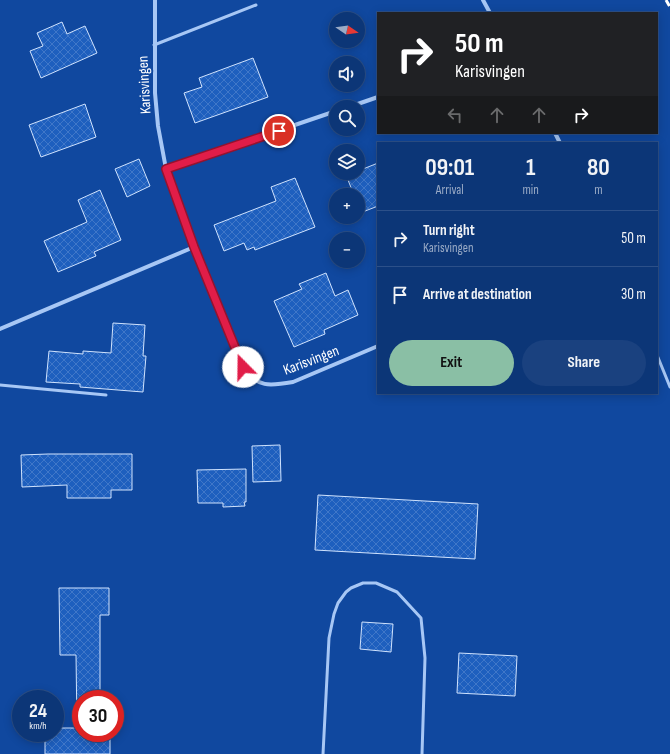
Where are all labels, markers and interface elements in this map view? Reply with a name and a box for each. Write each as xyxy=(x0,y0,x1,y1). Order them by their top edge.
north arrow xyxy=(329,12,365,48)
map controls xyxy=(329,12,365,268)
text: 50 m xyxy=(455,27,504,60)
icon: right xyxy=(389,28,441,80)
street label: Karisvingen xyxy=(133,55,156,115)
button: sound xyxy=(329,56,365,92)
text: Karisvingen xyxy=(455,61,525,82)
button: search xyxy=(329,100,365,136)
icon: left xyxy=(444,104,466,126)
icon: ahead xyxy=(486,104,508,126)
icon: ahead xyxy=(528,104,550,126)
icon: right xyxy=(570,104,592,126)
pin xyxy=(262,114,296,148)
icon: arrive xyxy=(268,120,290,142)
button: layers xyxy=(329,144,365,180)
text: 09:01 xyxy=(425,153,474,182)
text: 1 xyxy=(526,153,535,182)
text: 80 xyxy=(587,153,610,182)
text: Arrival xyxy=(436,182,464,198)
text: min xyxy=(522,182,539,198)
text: m xyxy=(594,182,603,198)
button: + xyxy=(329,188,365,224)
text: Turn right xyxy=(423,221,475,240)
icon: right xyxy=(389,228,411,250)
text: 50 m xyxy=(621,229,646,248)
button: − xyxy=(329,232,365,268)
text: Karisvingen xyxy=(423,240,474,256)
icon: arrive xyxy=(389,284,411,306)
text: Arrive at destination xyxy=(423,285,532,304)
text: 30 m xyxy=(621,285,646,304)
button: Exit xyxy=(389,340,514,386)
button: Share xyxy=(522,340,646,386)
street label: Karisvingen xyxy=(281,341,342,380)
position arrow xyxy=(222,346,264,388)
speed limit sign: 30 xyxy=(72,690,124,742)
text: 24 xyxy=(29,699,47,723)
text: km/h xyxy=(29,720,47,732)

